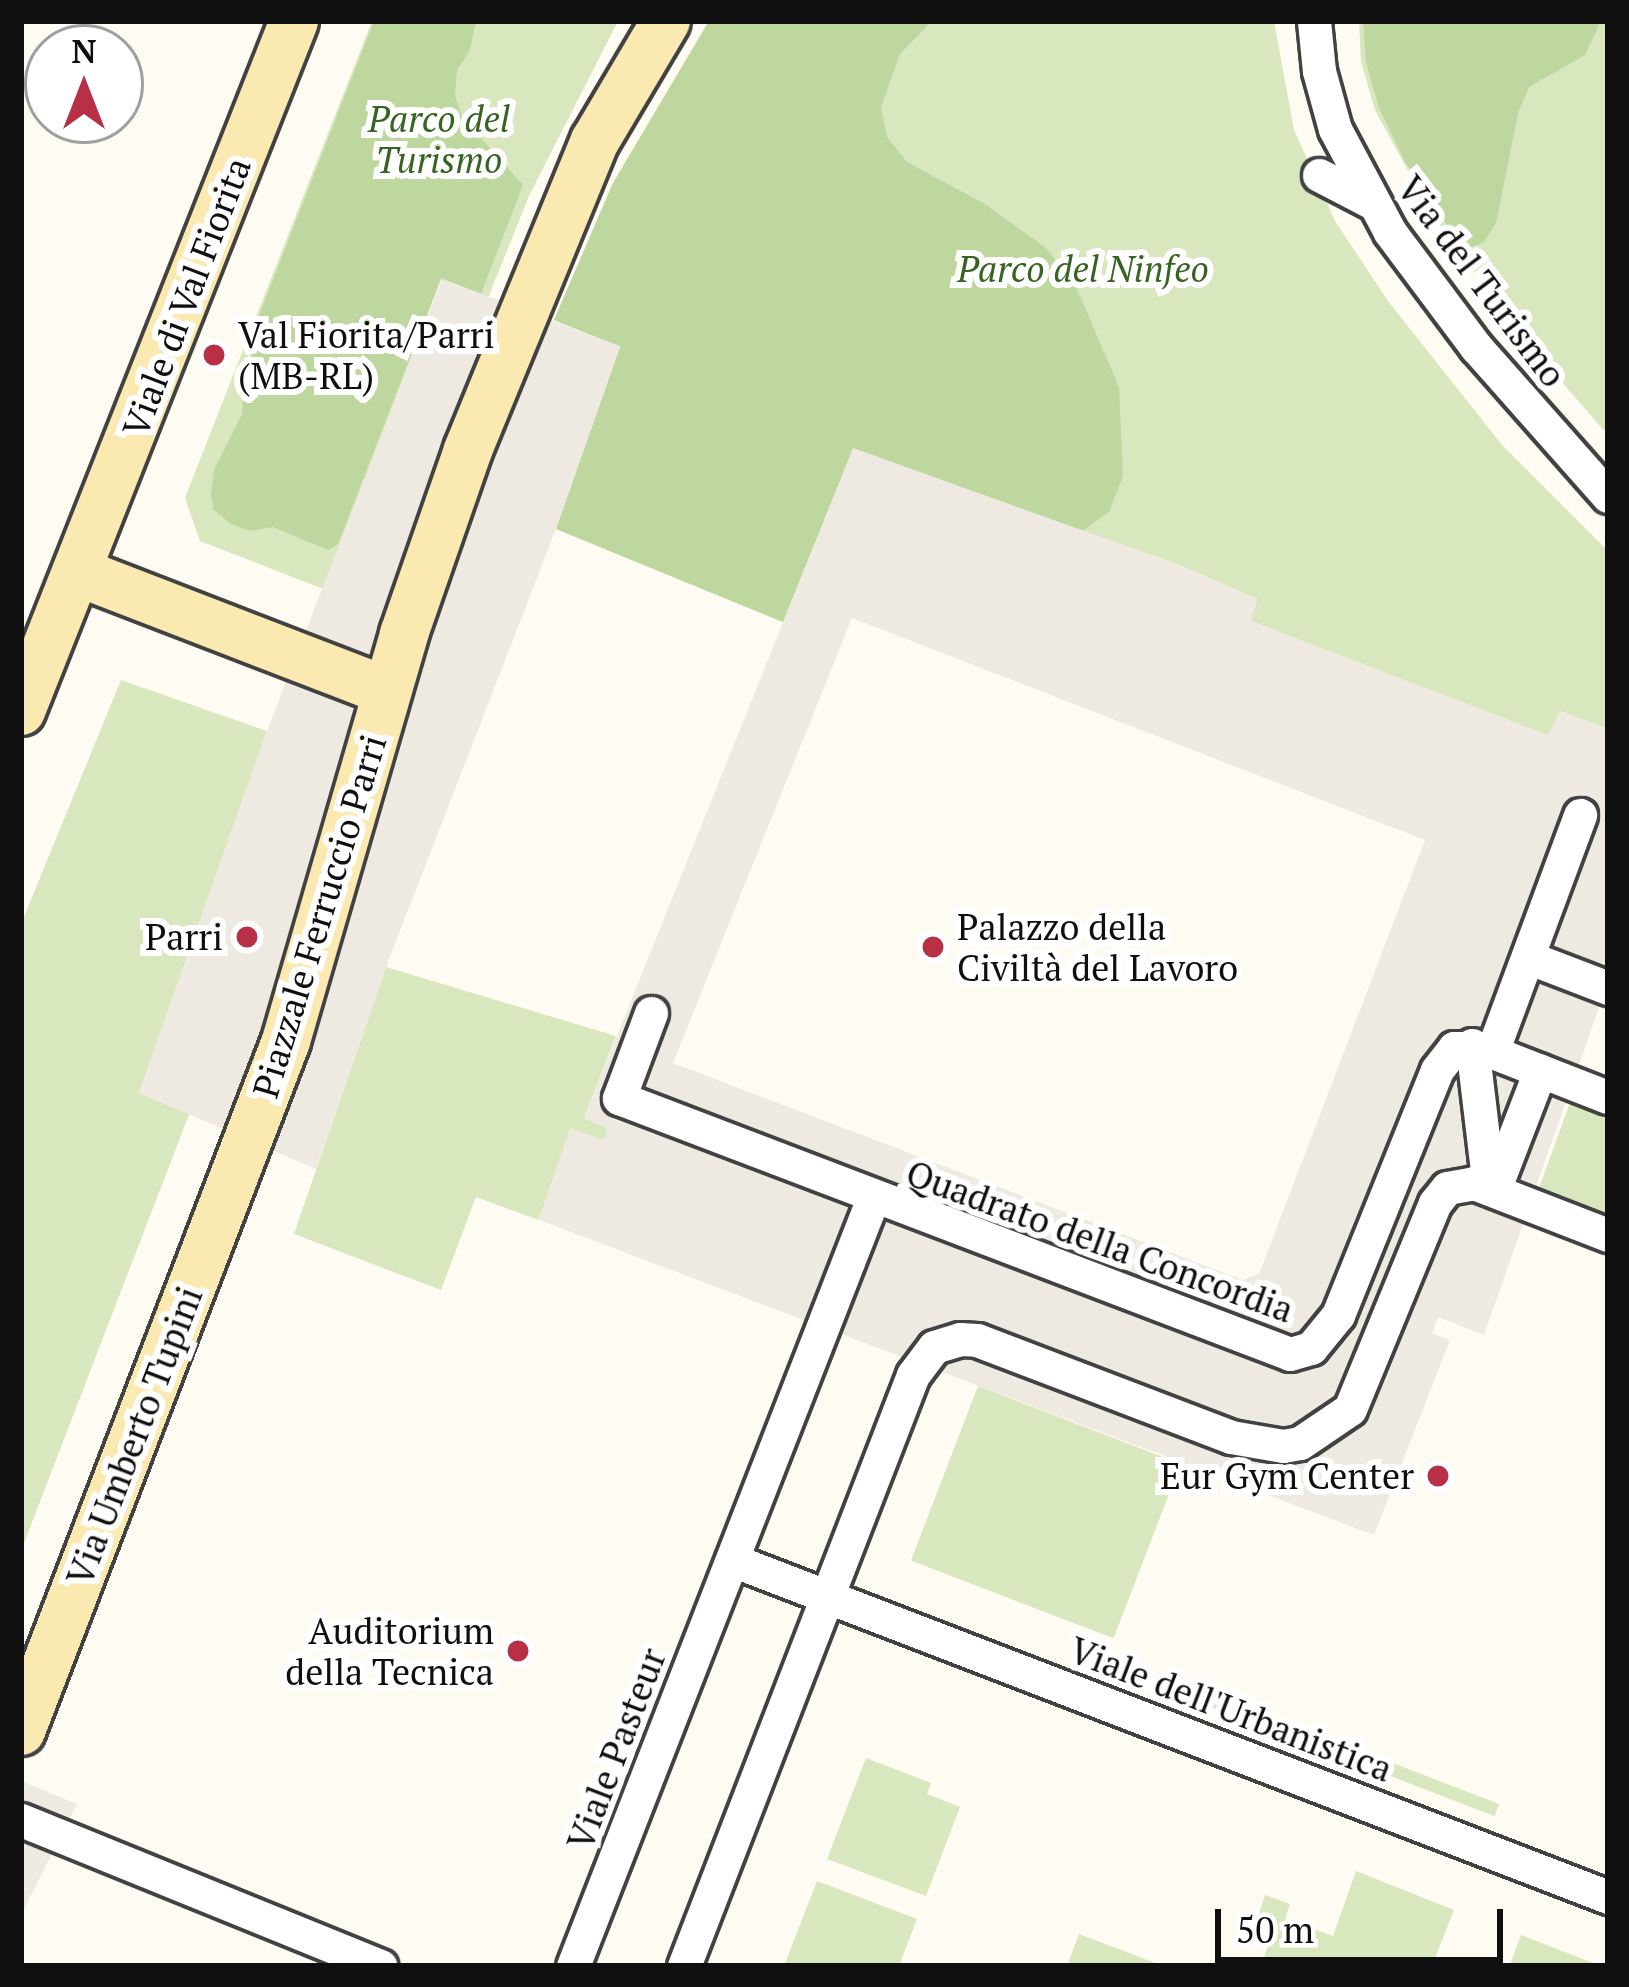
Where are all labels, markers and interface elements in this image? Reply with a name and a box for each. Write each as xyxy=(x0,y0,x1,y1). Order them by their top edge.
north arrow xyxy=(24,24,144,144)
text: N xyxy=(71,29,97,72)
park label: Parco del Turismo xyxy=(368,96,510,181)
street label: Viale di Val Fiorita xyxy=(113,151,259,443)
street label: Via del Turismo xyxy=(1389,167,1575,395)
park label: Parco del Ninfeo xyxy=(957,247,1209,291)
place label: Val Fiorita/Parri (MB-RL) xyxy=(238,312,494,397)
marker: Val Fiorita/Parri (MB-RL) xyxy=(201,342,227,368)
street label: Piazzale Ferruccio Parri xyxy=(243,729,395,1103)
place label: Palazzo della Civiltà del Lavoro xyxy=(957,904,1238,989)
place label: Parri xyxy=(145,915,223,959)
marker: Parri xyxy=(234,924,260,950)
marker: Palazzo della Civiltà del Lavoro xyxy=(920,934,946,960)
street label: Quadrato della Concordia xyxy=(901,1151,1299,1331)
street label: Via Umberto Tupini xyxy=(57,1281,211,1591)
place label: Eur Gym Center xyxy=(1160,1454,1414,1498)
marker: Eur Gym Center xyxy=(1425,1463,1451,1489)
place label: Auditorium della Tecnica xyxy=(285,1608,494,1693)
street label: Viale dell'Urbanistica xyxy=(1064,1628,1398,1790)
marker: Auditorium della Tecnica xyxy=(505,1638,531,1664)
street label: Viale Pasteur xyxy=(558,1642,674,1856)
scale bar xyxy=(1221,1885,1509,1959)
text: 50 m xyxy=(1236,1906,1314,1953)

